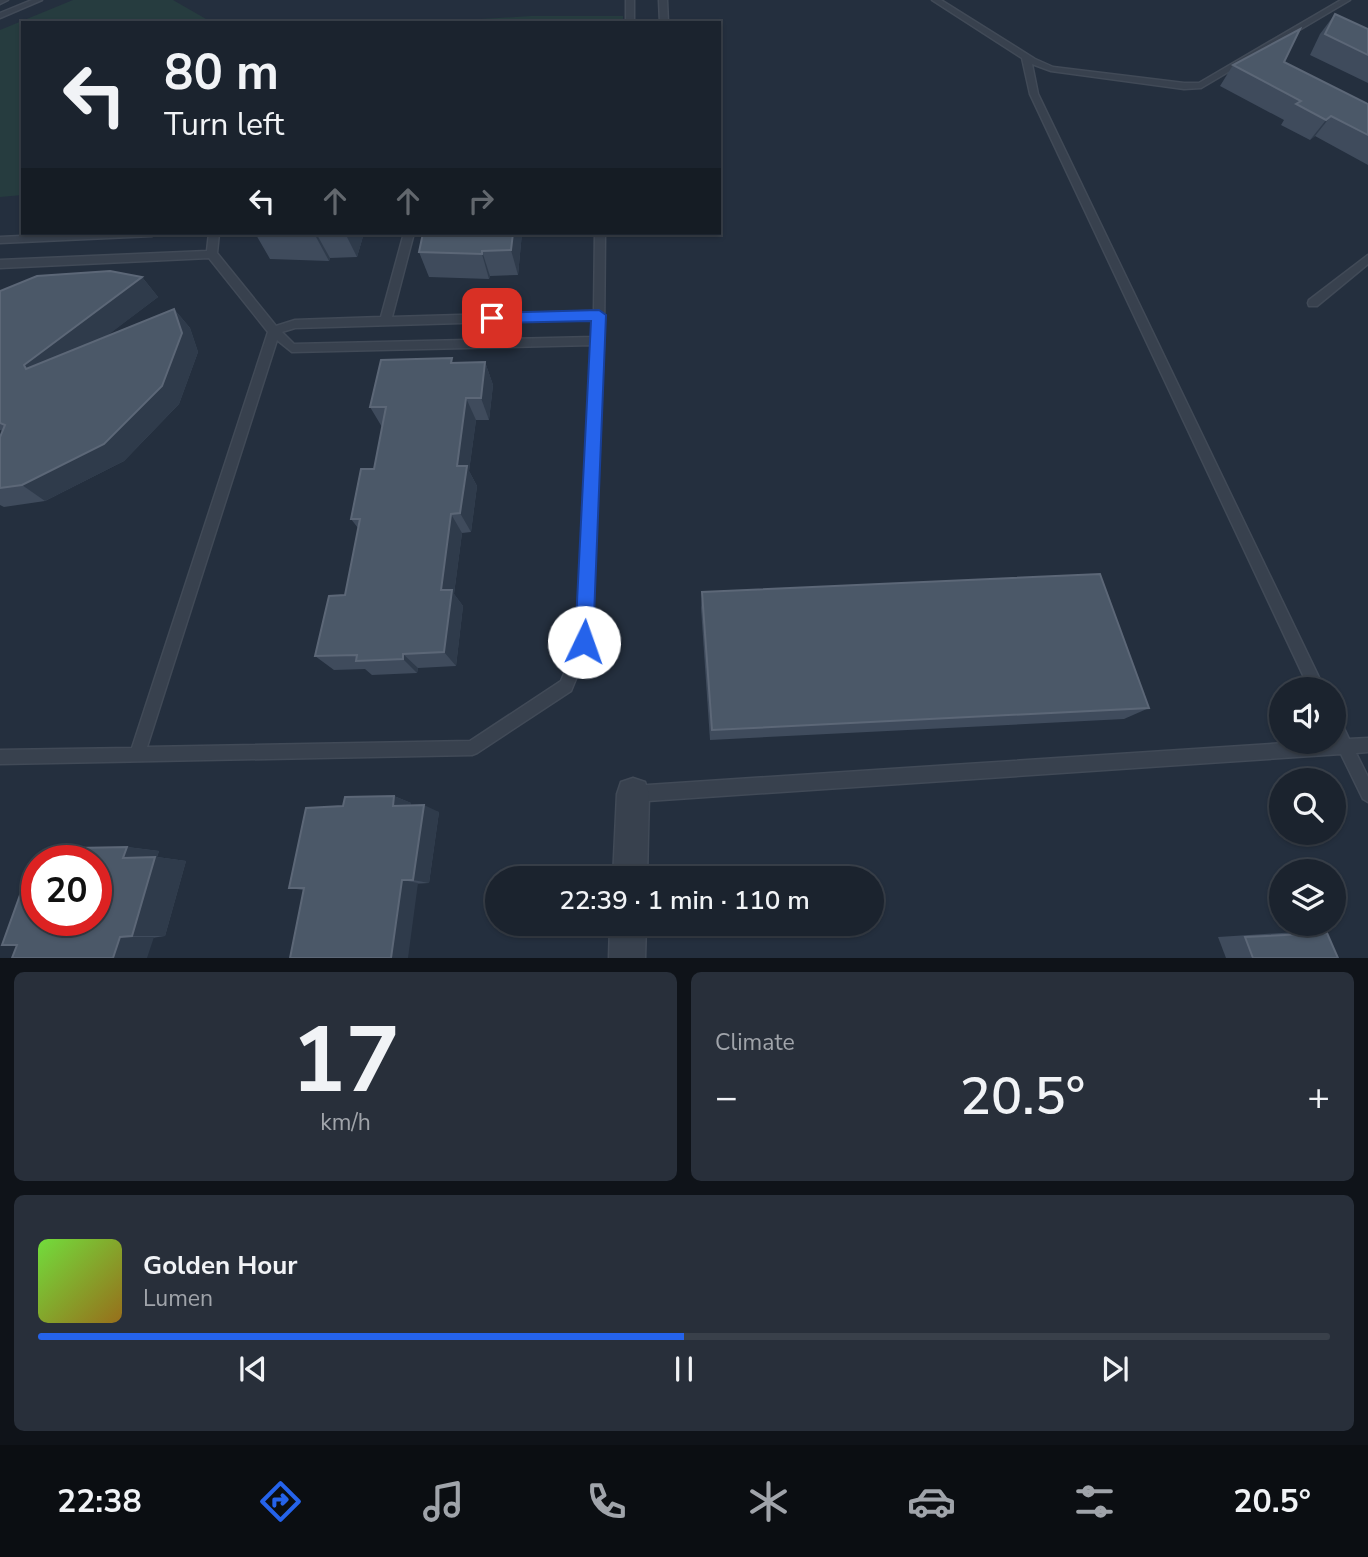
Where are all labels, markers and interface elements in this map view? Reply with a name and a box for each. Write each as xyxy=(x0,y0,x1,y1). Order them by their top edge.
text: 80 m xyxy=(164,39,279,106)
icon: left xyxy=(49,49,140,140)
text: Turn left xyxy=(164,103,284,146)
icon: left xyxy=(243,182,281,220)
icon: ahead xyxy=(316,182,354,220)
icon: ahead xyxy=(389,182,427,220)
icon: right xyxy=(462,182,500,220)
pin xyxy=(462,288,522,348)
icon: arrive xyxy=(473,299,511,337)
position arrow xyxy=(547,605,621,679)
map controls xyxy=(1269,677,1346,936)
button: sound xyxy=(1269,677,1346,754)
button: search xyxy=(1269,768,1346,845)
speed limit sign: 20 xyxy=(21,845,112,936)
button: layers xyxy=(1269,859,1346,936)
text: 22:39 · 1 min · 110 m xyxy=(559,883,810,918)
text: 17 xyxy=(291,999,400,1123)
text: Climate xyxy=(715,1027,795,1058)
text: 20.5° xyxy=(960,1061,1085,1132)
text: − xyxy=(715,1072,738,1123)
text: + xyxy=(1307,1072,1330,1123)
text: km/h xyxy=(320,1107,371,1138)
text: Golden Hour xyxy=(143,1248,298,1283)
text: Lumen xyxy=(143,1283,213,1314)
icon: previous xyxy=(234,1350,272,1388)
icon: pause xyxy=(665,1350,703,1388)
icon: next xyxy=(1096,1350,1134,1388)
icon: directions xyxy=(256,1477,305,1526)
icon: music xyxy=(419,1477,468,1526)
icon: phone xyxy=(582,1477,631,1526)
icon: climate xyxy=(744,1477,793,1526)
icon: car xyxy=(907,1477,956,1526)
icon: filters xyxy=(1070,1477,1119,1526)
text: 22:38 xyxy=(57,1480,142,1523)
text: 20.5° xyxy=(1233,1480,1311,1523)

